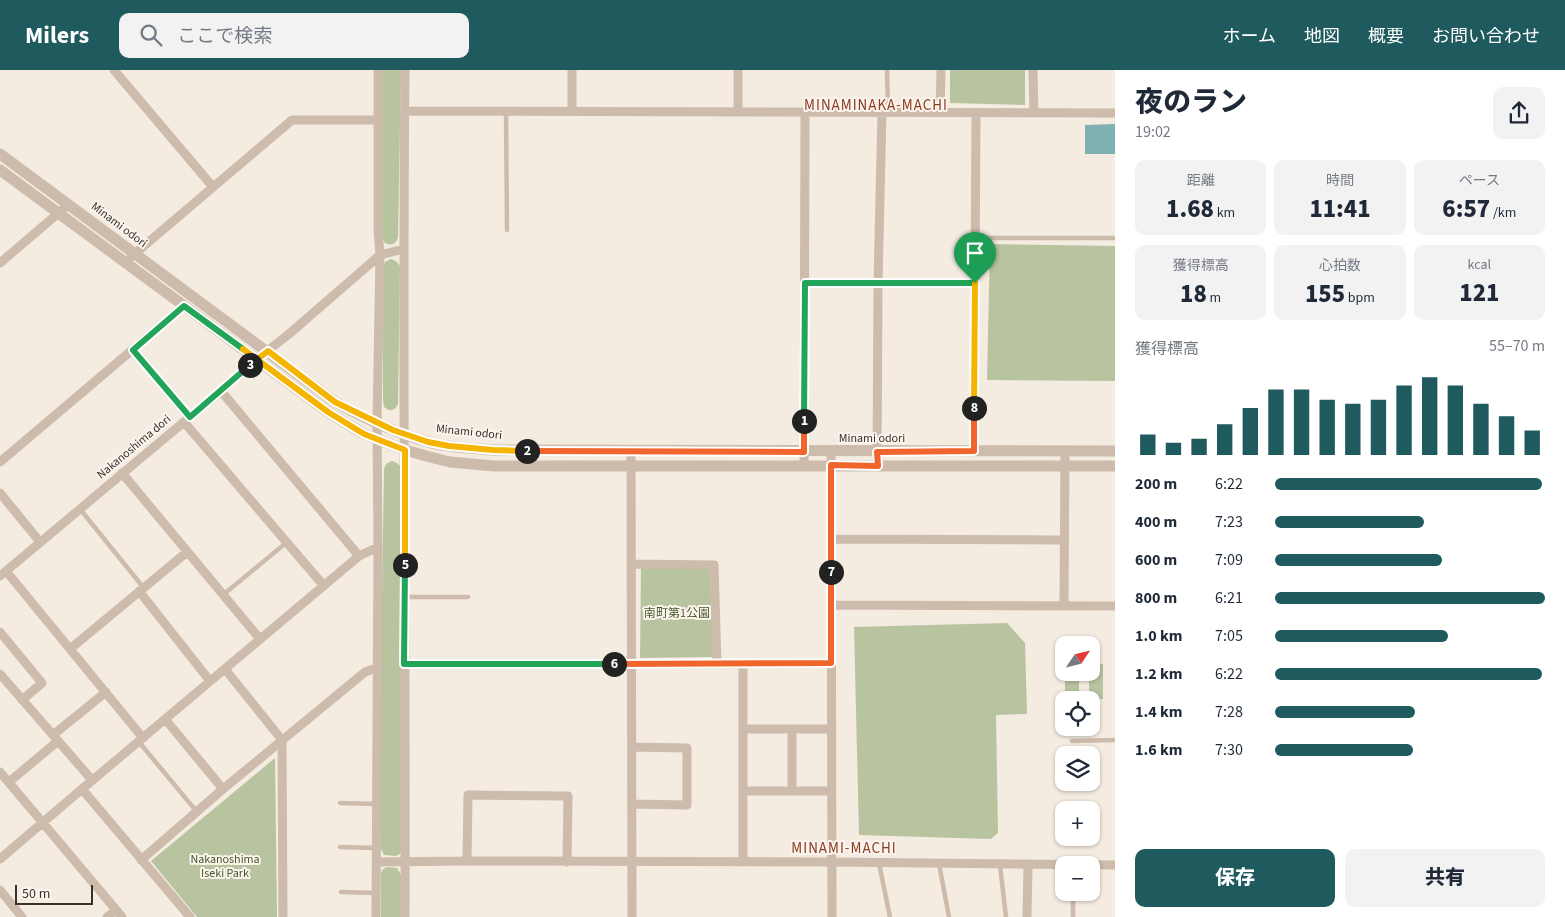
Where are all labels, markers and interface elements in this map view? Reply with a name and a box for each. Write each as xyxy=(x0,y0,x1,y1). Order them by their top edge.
search box xyxy=(119,13,469,58)
text: Milers xyxy=(25,18,89,53)
icon: search xyxy=(137,21,165,49)
text: ここで検索 xyxy=(177,23,272,50)
text: ホーム xyxy=(1223,24,1276,49)
text: 地図 xyxy=(1304,24,1340,49)
text: 概要 xyxy=(1368,24,1404,49)
text: お問い合わせ xyxy=(1432,24,1540,49)
text: 夜のラン xyxy=(1135,82,1247,122)
button: share xyxy=(1493,87,1545,139)
district label: MINAMINAKA-MACHI xyxy=(804,95,948,116)
text: 19:02 xyxy=(1135,121,1171,143)
text: 距離 xyxy=(1187,171,1215,191)
text: 時間 xyxy=(1326,171,1354,191)
text: ペース xyxy=(1459,171,1500,191)
text: 1.68 xyxy=(1166,191,1214,227)
text: 11:41 xyxy=(1309,191,1371,227)
text: 6:57 xyxy=(1442,191,1490,227)
street label: Minami odori xyxy=(87,198,151,252)
text: km xyxy=(1214,203,1235,223)
text: /km xyxy=(1490,203,1516,223)
pin xyxy=(954,232,996,283)
icon: arrive xyxy=(961,239,989,267)
text: kcal xyxy=(1468,255,1491,275)
text: 獲得標高 xyxy=(1173,256,1229,276)
text: 心拍数 xyxy=(1319,256,1361,276)
text: 121 xyxy=(1459,275,1499,311)
text: 18 xyxy=(1180,276,1207,312)
text: 155 xyxy=(1305,276,1345,312)
text: m xyxy=(1207,288,1221,308)
text: bpm xyxy=(1345,288,1375,308)
text: 55–70 m xyxy=(1489,335,1545,357)
text: 獲得標高 xyxy=(1135,338,1199,360)
pin: 3 xyxy=(238,352,262,378)
text: 3 xyxy=(247,355,254,375)
pin: 8 xyxy=(962,396,986,420)
text: 8 xyxy=(971,398,978,418)
pin: 1 xyxy=(792,408,816,434)
street label: Nakanoshima dori xyxy=(93,411,175,483)
text: 1 xyxy=(801,411,808,431)
street label: Minami odori xyxy=(435,420,503,444)
street label: Minami odori xyxy=(839,430,905,447)
pin: 2 xyxy=(514,438,540,464)
text: 2 xyxy=(524,441,531,461)
text: 200 m xyxy=(1135,473,1177,495)
text: 6:22 xyxy=(1215,473,1243,495)
text: 400 m xyxy=(1135,511,1177,533)
text: 7:23 xyxy=(1215,511,1243,533)
text: 600 m xyxy=(1135,549,1177,571)
text: 7:09 xyxy=(1215,549,1243,571)
pin: 5 xyxy=(392,552,418,578)
text: 5 xyxy=(402,555,409,575)
pin: 7 xyxy=(818,560,844,584)
text: 7 xyxy=(828,562,835,582)
text: 800 m xyxy=(1135,587,1177,609)
text: 6:21 xyxy=(1215,587,1243,609)
park label: 南町第1公園 xyxy=(644,605,710,622)
text: 1.0 km xyxy=(1135,625,1182,647)
text: 7:05 xyxy=(1215,625,1243,647)
north arrow xyxy=(1055,636,1100,681)
map controls xyxy=(1055,636,1100,901)
pin: 6 xyxy=(602,652,626,676)
text: 6 xyxy=(611,654,618,674)
text: 1.2 km xyxy=(1135,663,1182,685)
text: 6:22 xyxy=(1215,663,1243,685)
button: locate xyxy=(1055,691,1100,736)
text: 1.4 km xyxy=(1135,701,1182,723)
text: 7:28 xyxy=(1215,701,1243,723)
text: 1.6 km xyxy=(1135,739,1182,761)
text: 7:30 xyxy=(1215,739,1243,761)
button: layers xyxy=(1055,746,1100,791)
button: + xyxy=(1055,801,1100,846)
district label: MINAMI-MACHI xyxy=(791,838,897,859)
button: 保存 xyxy=(1135,849,1335,907)
button: 共有 xyxy=(1345,849,1545,907)
park label: Nakanoshima Iseki Park xyxy=(190,851,260,882)
button: − xyxy=(1055,856,1100,901)
scale bar xyxy=(15,882,92,905)
text: 50 m xyxy=(22,884,50,904)

